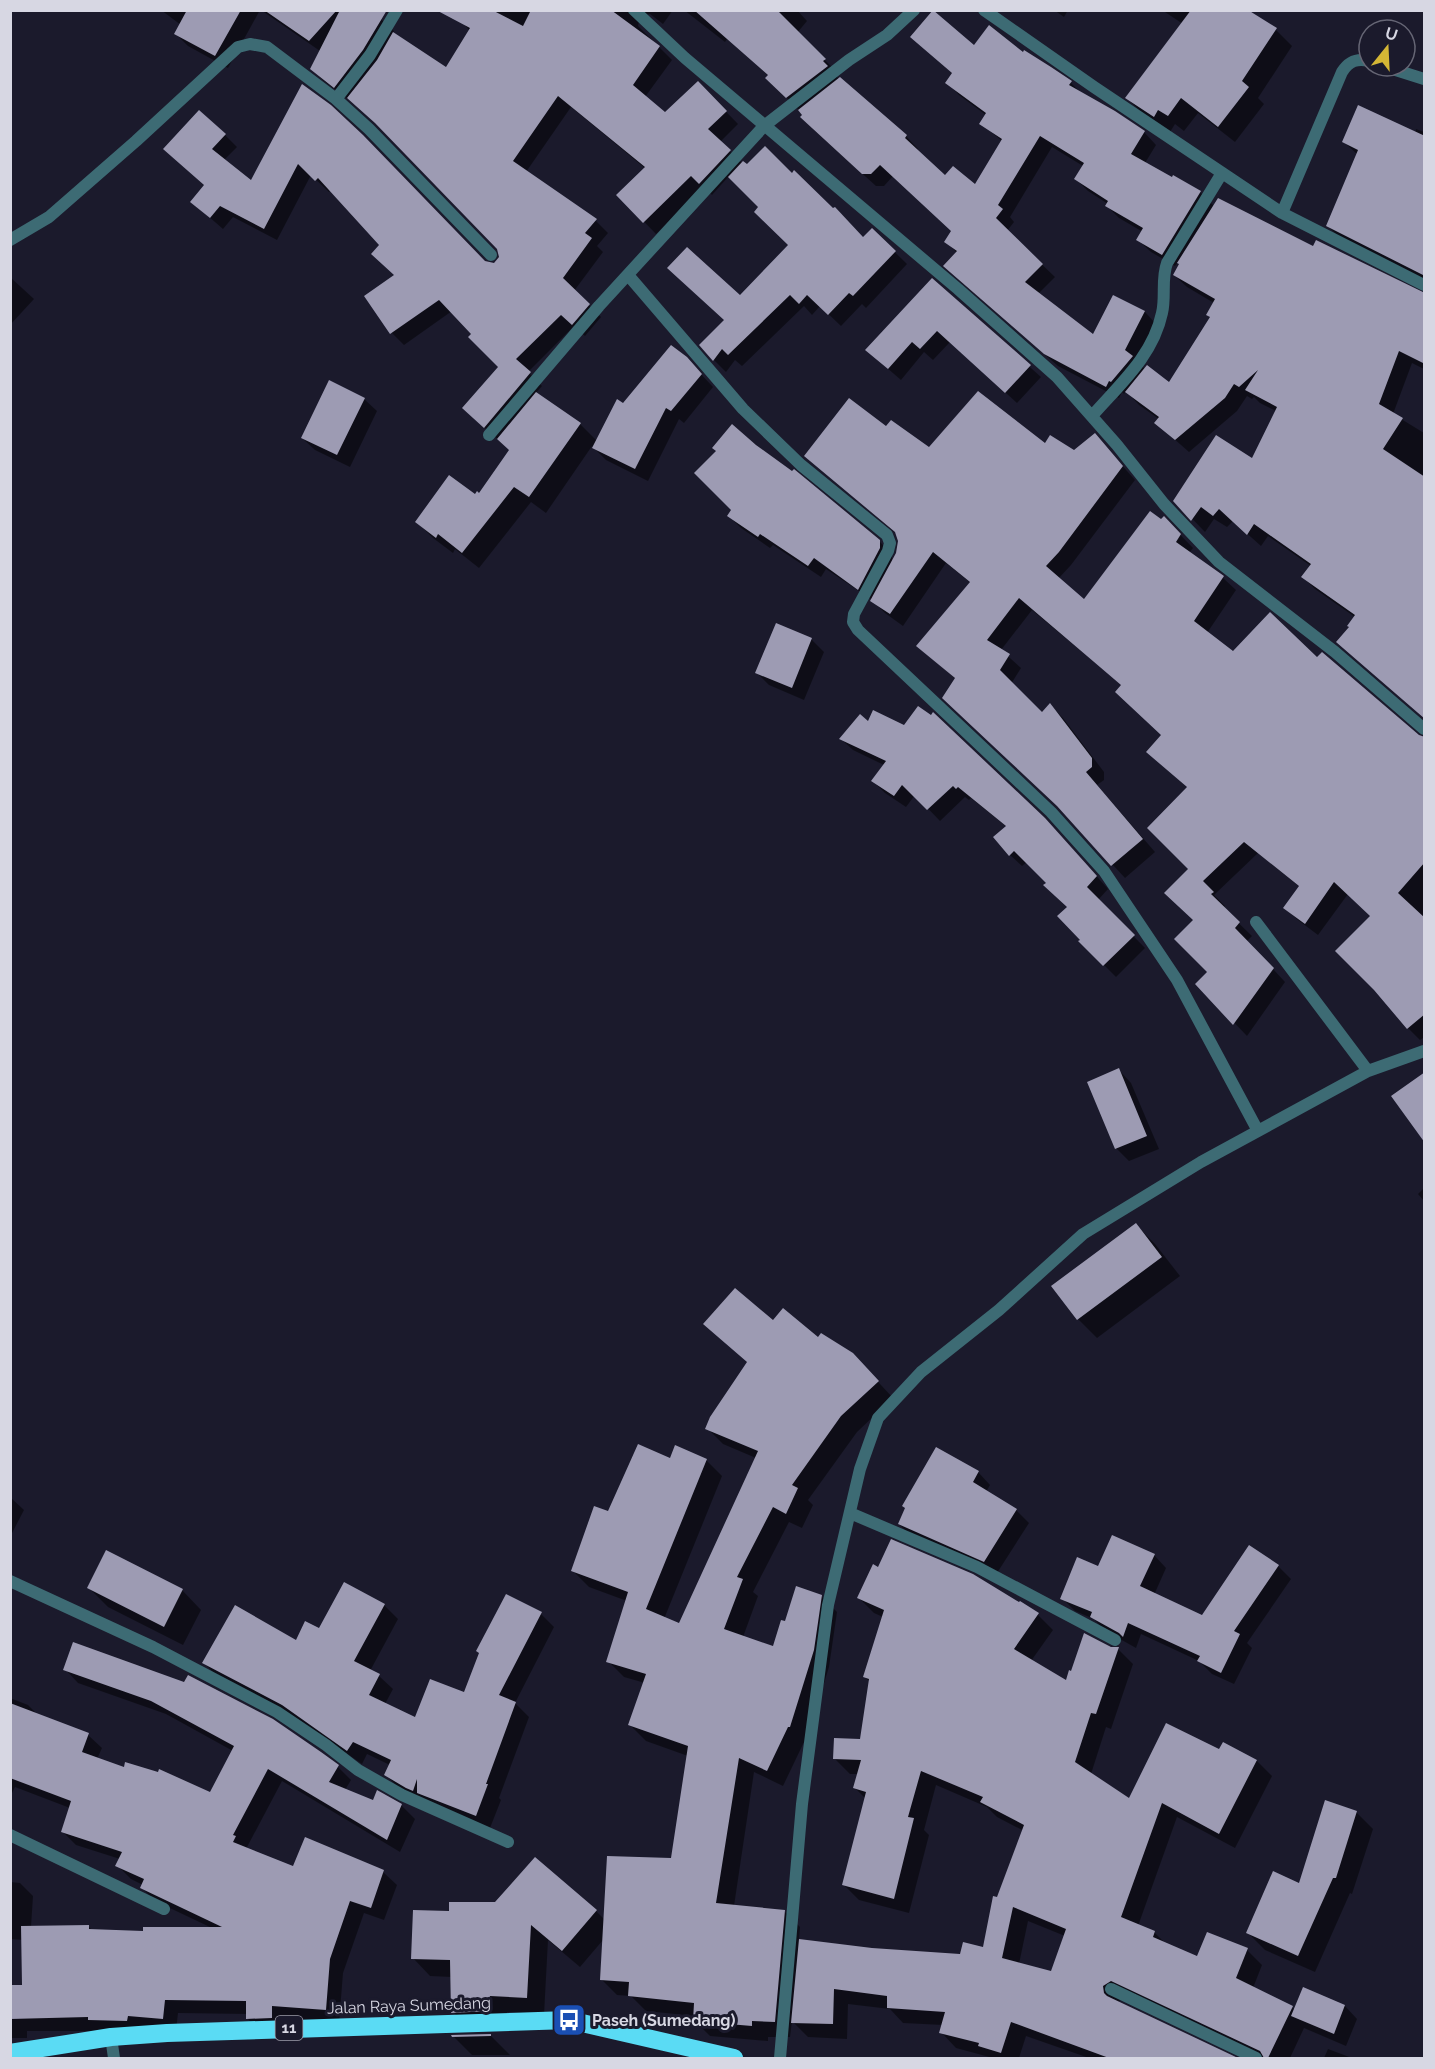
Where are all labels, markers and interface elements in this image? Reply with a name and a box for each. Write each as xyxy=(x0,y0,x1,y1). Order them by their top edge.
north arrow xyxy=(1357,18,1417,78)
text: U xyxy=(1383,23,1400,45)
street label: Jalan Raya Sumedang xyxy=(327,1993,491,2018)
bus stop icon: Paseh (Sumedang) xyxy=(551,2002,587,2038)
place label: Paseh (Sumedang) xyxy=(592,2011,735,2030)
road number: 11 xyxy=(276,2016,302,2040)

